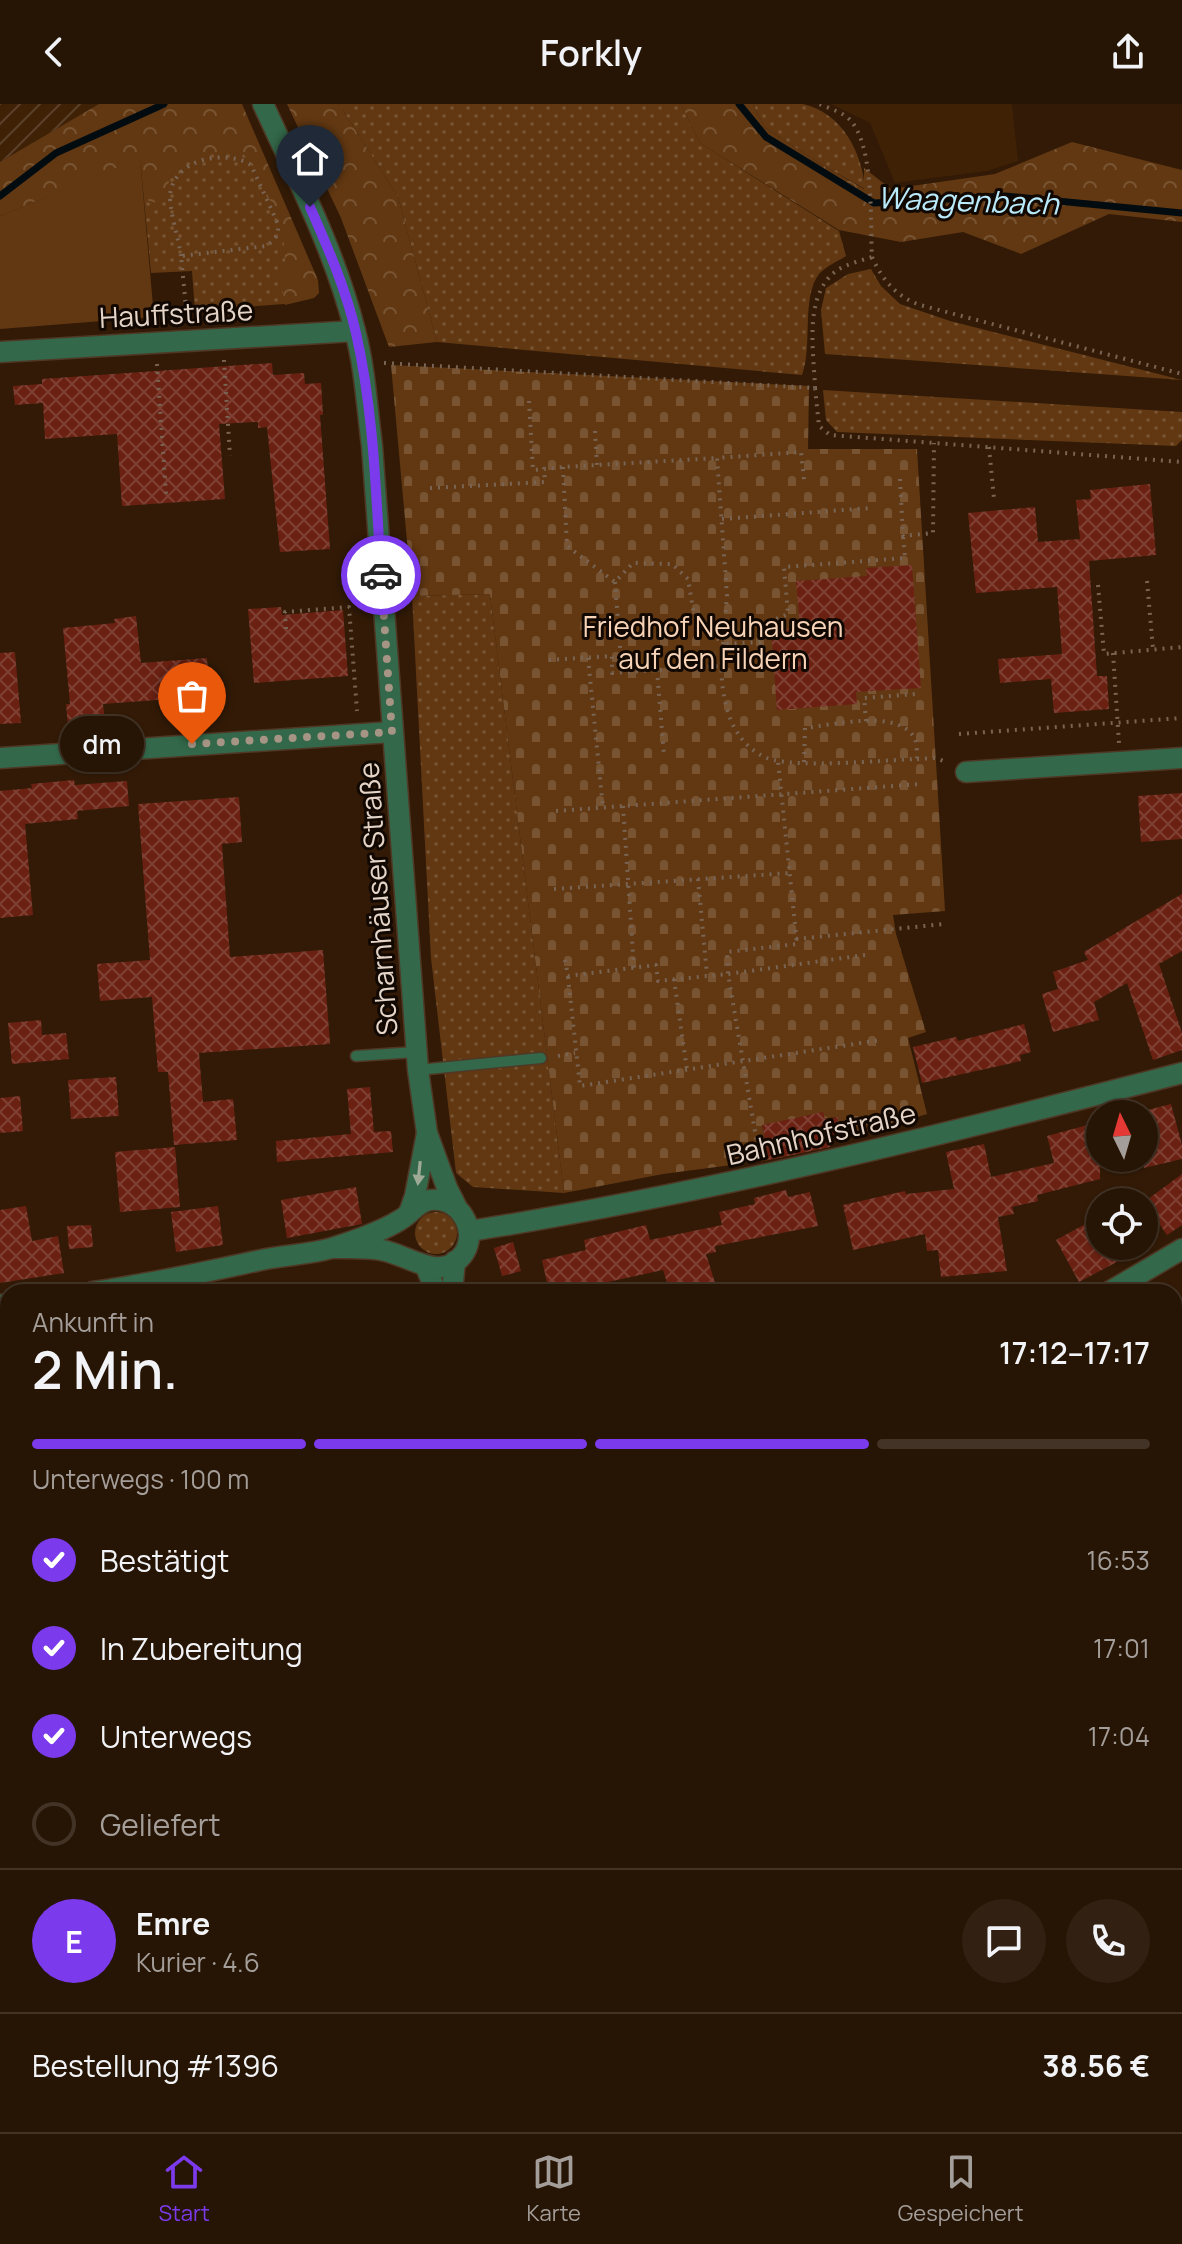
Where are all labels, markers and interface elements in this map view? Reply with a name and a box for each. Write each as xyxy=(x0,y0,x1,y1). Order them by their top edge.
text: Forkly xyxy=(540,28,642,77)
icon: back xyxy=(32,30,76,74)
icon: share xyxy=(1106,30,1150,74)
pin xyxy=(276,125,344,207)
icon: home xyxy=(288,137,332,181)
water label: Waagenbach xyxy=(877,176,1061,224)
street label: Hauffstraße xyxy=(98,290,254,336)
courier xyxy=(341,535,421,615)
icon: car xyxy=(359,553,403,597)
park label: Friedhof Neuhausen auf den Fildern xyxy=(583,607,843,677)
pin xyxy=(158,662,226,744)
icon: bag xyxy=(170,674,214,718)
callout: dm xyxy=(60,716,144,772)
text: dm xyxy=(83,726,121,762)
street label: Scharnhäuser Straße xyxy=(348,761,406,1037)
street label: Bahnhofstraße xyxy=(723,1093,919,1173)
north arrow xyxy=(1086,1100,1158,1172)
map controls xyxy=(1086,1100,1158,1260)
one-way arrow xyxy=(412,1161,425,1186)
button: locate xyxy=(1086,1188,1158,1260)
text: Ankunft in xyxy=(32,1304,154,1340)
text: 17:12–17:17 xyxy=(999,1332,1150,1373)
text: 2 Min. xyxy=(32,1334,178,1405)
text: Unterwegs · 100 m xyxy=(32,1461,249,1497)
icon: check xyxy=(32,1538,76,1582)
text: Bestätigt xyxy=(100,1540,229,1581)
text: 16:53 xyxy=(1087,1542,1150,1578)
icon: check xyxy=(32,1626,76,1670)
text: In Zubereitung xyxy=(100,1628,303,1669)
text: 17:01 xyxy=(1093,1630,1150,1666)
icon: check xyxy=(32,1714,76,1758)
text: Unterwegs xyxy=(100,1716,252,1757)
text: 17:04 xyxy=(1088,1718,1150,1754)
text: Geliefert xyxy=(100,1804,221,1845)
button: chat xyxy=(962,1899,1046,1983)
button: phone xyxy=(1066,1899,1150,1983)
text: Emre xyxy=(136,1903,210,1944)
text: E xyxy=(65,1921,83,1962)
text: Kurier · 4.6 xyxy=(136,1944,260,1980)
text: Bestellung #1396 xyxy=(32,2045,279,2086)
text: 38.56 € xyxy=(1042,2045,1150,2086)
tab: Start xyxy=(158,2150,210,2228)
tab: Karte xyxy=(527,2150,581,2228)
tab: Gespeichert xyxy=(898,2150,1024,2228)

